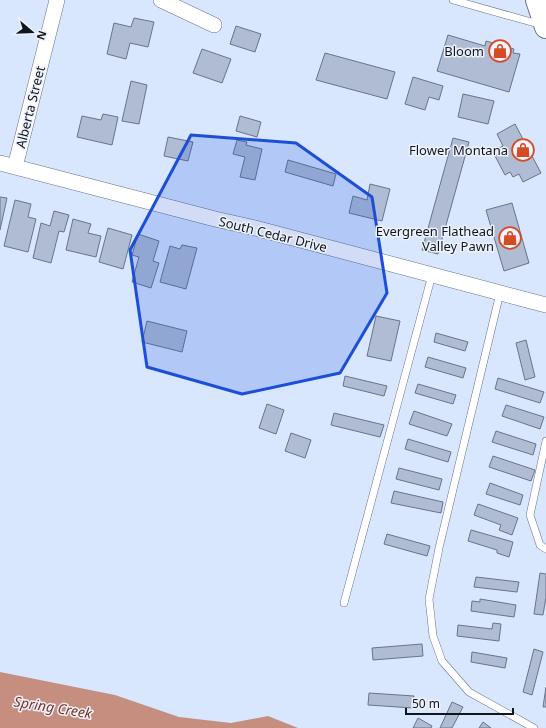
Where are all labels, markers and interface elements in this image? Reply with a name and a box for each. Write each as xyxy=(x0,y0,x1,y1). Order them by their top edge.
north arrow xyxy=(12,12,52,52)
text: N xyxy=(33,29,50,42)
shop icon: Bloom xyxy=(487,38,513,64)
place label: Bloom xyxy=(444,42,484,60)
street label: Alberta Street xyxy=(11,64,49,150)
shop icon: Flower Montana xyxy=(510,137,536,163)
place label: Flower Montana xyxy=(409,141,508,159)
street label: South Cedar Drive xyxy=(217,212,329,256)
place label: Evergreen Flathead Valley Pawn xyxy=(376,222,494,255)
shop icon: Evergreen Flathead Valley Pawn xyxy=(497,225,523,251)
scale bar xyxy=(406,690,513,716)
water label: Spring Creek xyxy=(13,691,94,723)
text: 50 m xyxy=(412,695,440,712)

